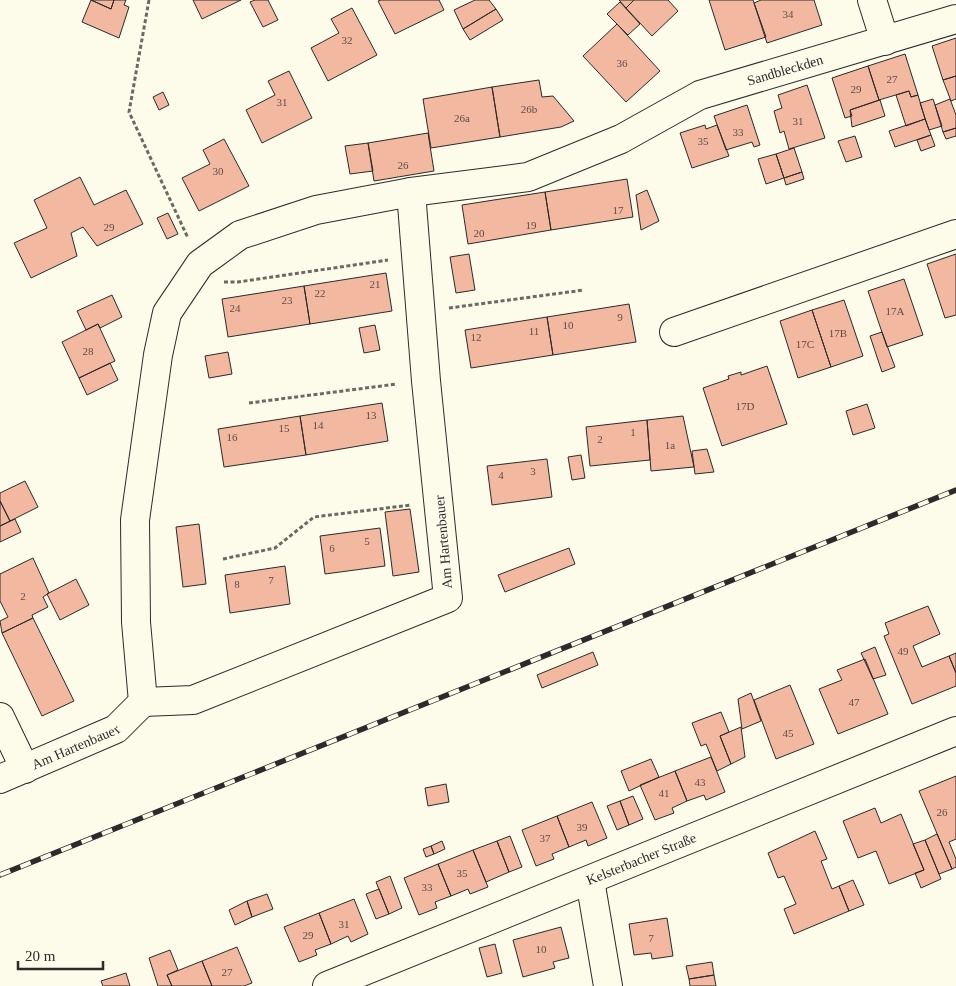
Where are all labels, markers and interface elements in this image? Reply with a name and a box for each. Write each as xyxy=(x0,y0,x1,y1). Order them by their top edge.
house number: 34 xyxy=(783,8,794,20)
house number: 32 xyxy=(342,34,353,46)
street label: Sandbleckden xyxy=(745,52,825,89)
house number: 36 xyxy=(617,57,628,69)
house number: 27 xyxy=(887,73,898,85)
house number: 29 xyxy=(851,83,862,95)
house number: 31 xyxy=(277,96,288,108)
house number: 26b xyxy=(521,103,538,115)
house number: 26a xyxy=(454,112,470,124)
house number: 31 xyxy=(793,115,804,127)
house number: 33 xyxy=(733,126,744,138)
house number: 35 xyxy=(698,135,709,147)
house number: 26 xyxy=(398,159,409,171)
house number: 30 xyxy=(213,165,224,177)
house number: 17 xyxy=(613,204,624,216)
house number: 19 xyxy=(526,219,537,231)
house number: 29 xyxy=(104,221,115,233)
house number: 20 xyxy=(474,227,485,239)
house number: 21 xyxy=(370,278,381,290)
house number: 22 xyxy=(315,287,326,299)
house number: 23 xyxy=(282,294,293,306)
house number: 24 xyxy=(230,302,241,314)
house number: 17A xyxy=(886,305,905,317)
house number: 9 xyxy=(617,311,623,323)
house number: 10 xyxy=(563,319,574,331)
house number: 11 xyxy=(529,325,539,337)
house number: 17B xyxy=(829,327,847,339)
house number: 12 xyxy=(471,331,482,343)
house number: 17C xyxy=(796,338,814,350)
house number: 28 xyxy=(83,345,94,357)
house number: 17D xyxy=(736,400,755,412)
house number: 13 xyxy=(366,409,377,421)
house number: 14 xyxy=(313,419,324,431)
house number: 15 xyxy=(279,422,290,434)
house number: 1 xyxy=(630,426,636,438)
house number: 16 xyxy=(227,431,238,443)
house number: 2 xyxy=(597,433,603,445)
house number: 1a xyxy=(665,439,675,451)
house number: 3 xyxy=(530,465,536,477)
house number: 4 xyxy=(498,469,504,481)
street label: Am Hartenbauer xyxy=(432,494,455,589)
house number: 5 xyxy=(364,535,370,547)
house number: 6 xyxy=(329,542,335,554)
house number: 7 xyxy=(268,574,274,586)
house number: 8 xyxy=(234,578,240,590)
house number: 2 xyxy=(20,590,26,602)
house number: 49 xyxy=(898,645,909,657)
house number: 47 xyxy=(849,696,860,708)
street label: Am Hartenbauer xyxy=(29,722,124,772)
house number: 45 xyxy=(783,727,794,739)
house number: 43 xyxy=(695,776,706,788)
house number: 41 xyxy=(659,787,670,799)
house number: 26 xyxy=(937,806,948,818)
house number: 39 xyxy=(577,821,588,833)
street label: Kelsterbacher Straße xyxy=(584,830,698,888)
house number: 37 xyxy=(540,832,551,844)
house number: 35 xyxy=(457,867,468,879)
house number: 33 xyxy=(422,881,433,893)
house number: 31 xyxy=(339,918,350,930)
house number: 29 xyxy=(303,929,314,941)
house number: 7 xyxy=(648,932,654,944)
scale bar xyxy=(18,938,102,970)
house number: 10 xyxy=(536,943,547,955)
text: 20 m xyxy=(25,948,56,964)
house number: 27 xyxy=(222,966,233,978)

